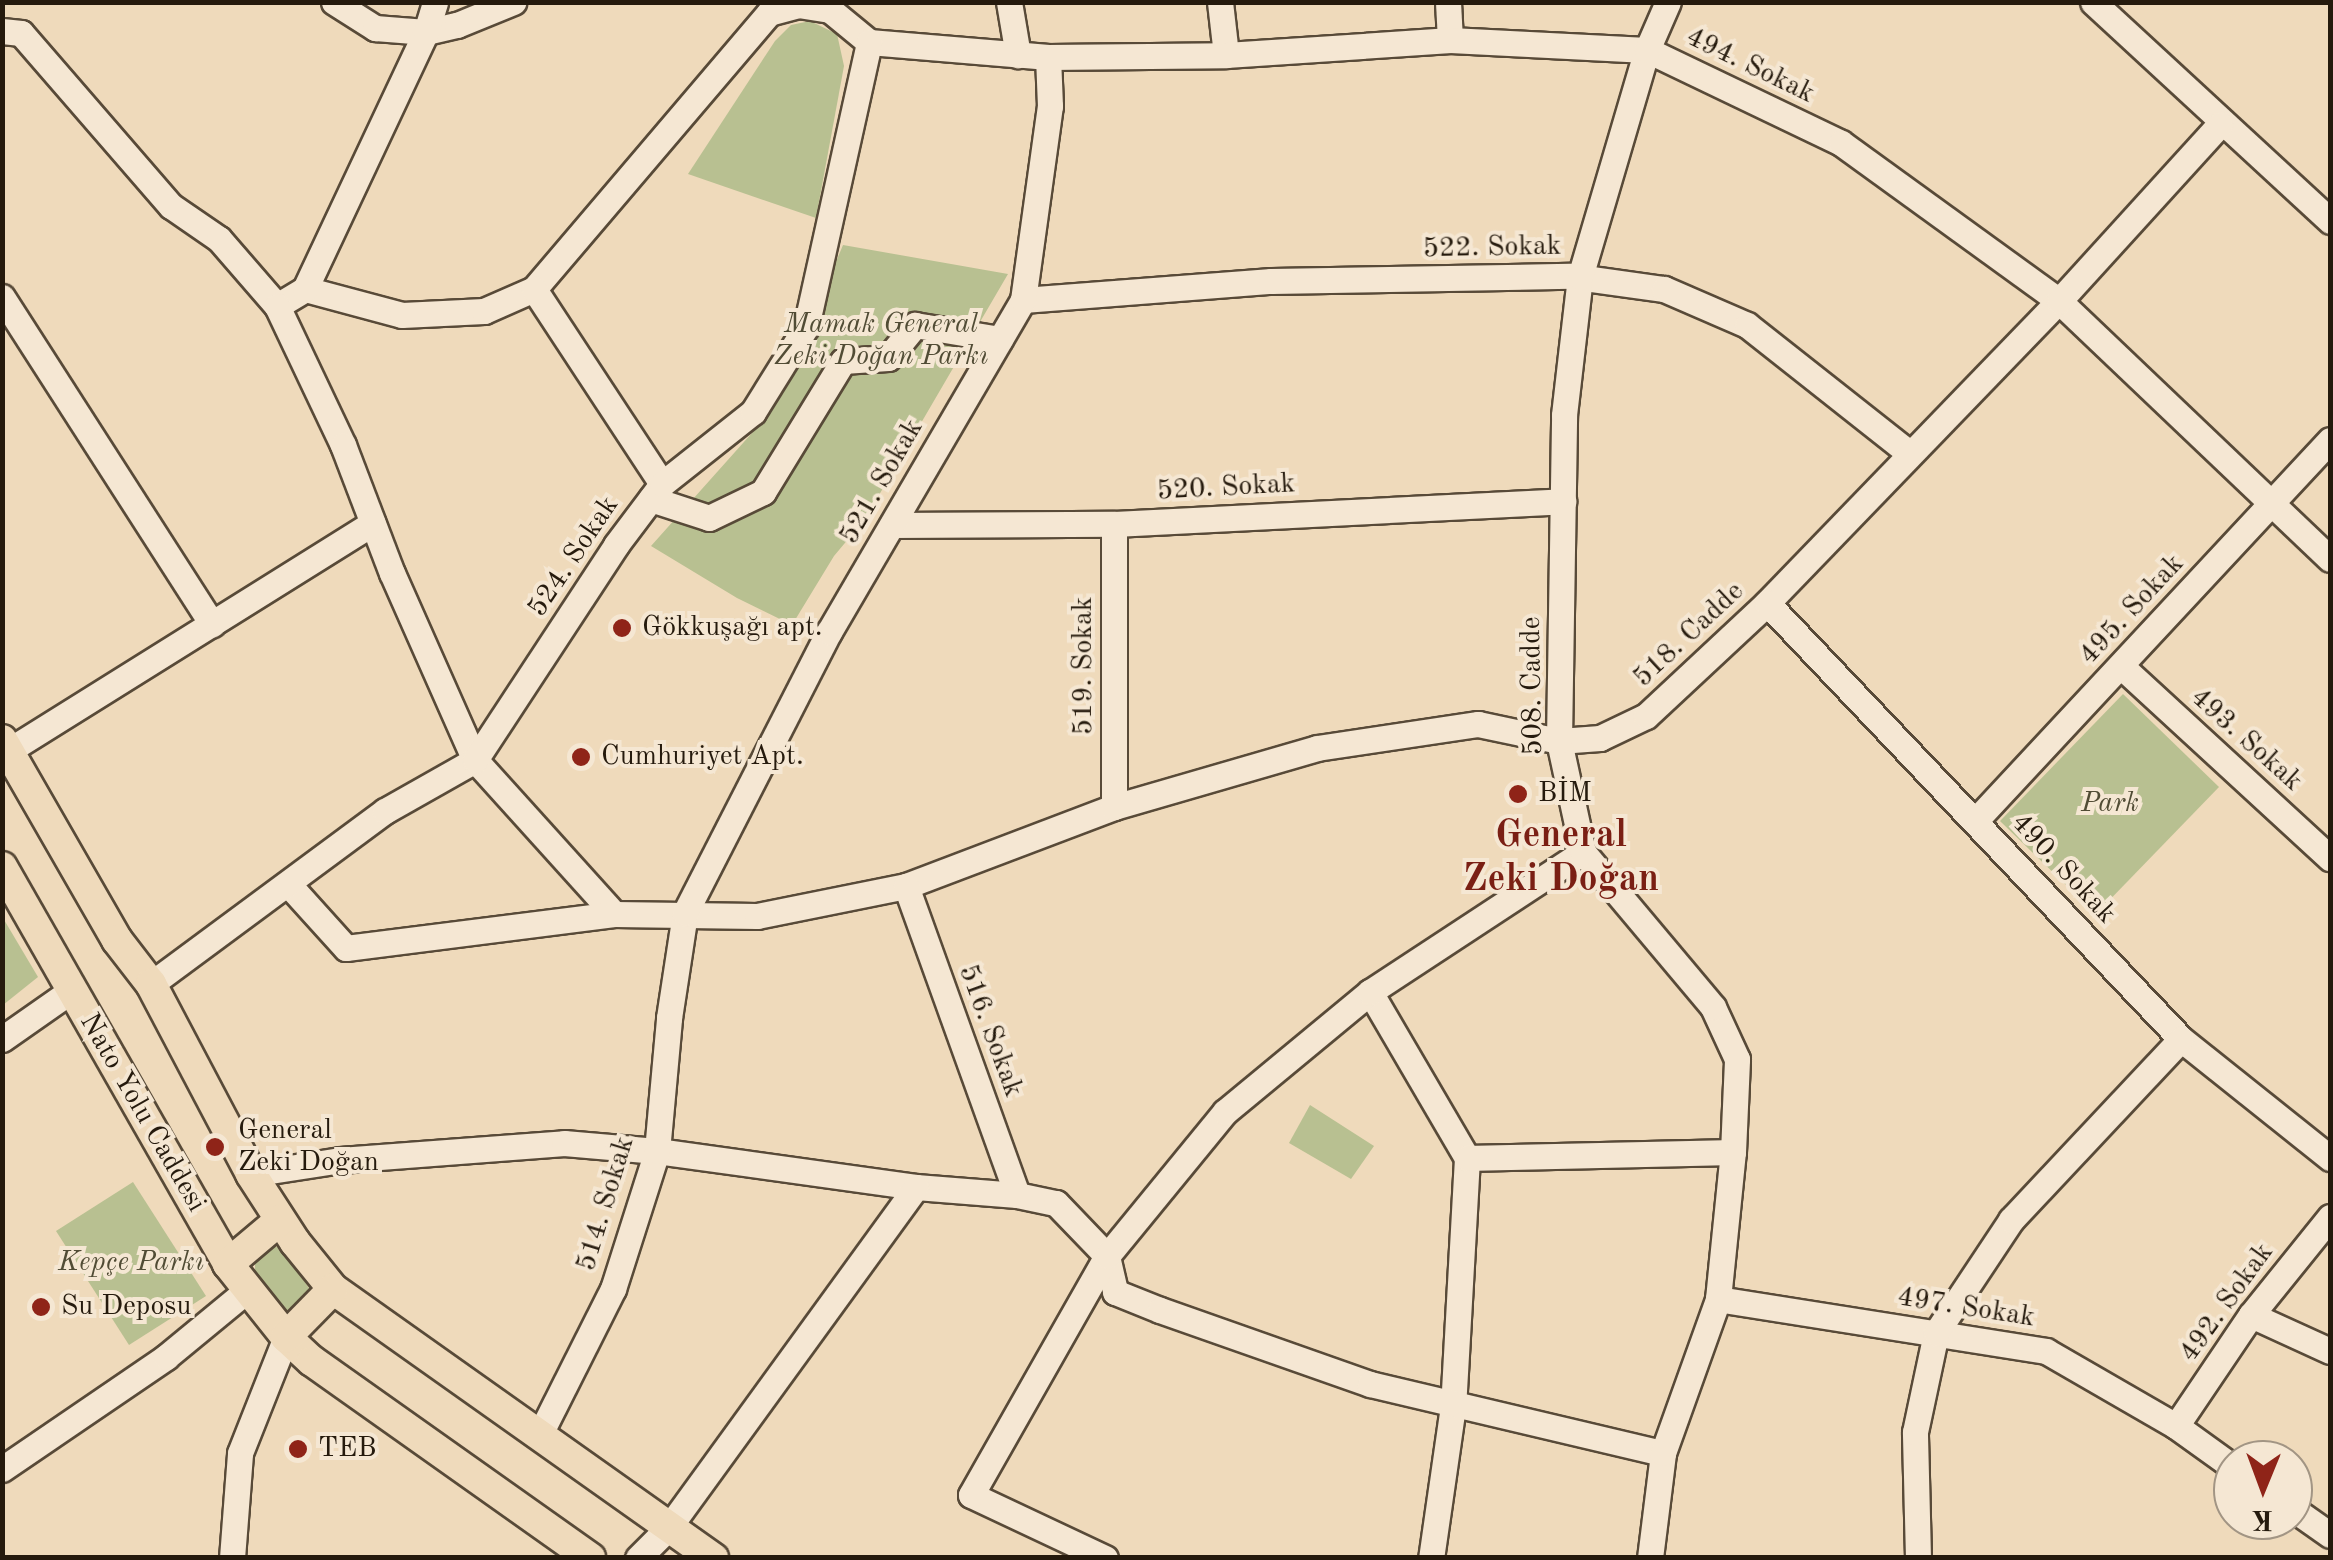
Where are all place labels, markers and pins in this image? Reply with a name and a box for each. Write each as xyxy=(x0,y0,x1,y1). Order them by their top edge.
place label: Gökkuşağı apt. xyxy=(642,611,823,645)
marker: Gökkuşağı apt. xyxy=(611,617,633,639)
place label: Cumhuriyet Apt. xyxy=(601,740,804,774)
marker: Cumhuriyet Apt. xyxy=(570,746,592,768)
place label: BİM xyxy=(1538,777,1592,811)
marker: BİM xyxy=(1507,783,1529,805)
place label: General Zeki Doğan xyxy=(238,1114,379,1180)
marker: General Zeki Doğan xyxy=(202,1134,228,1160)
place label: Su Deposu xyxy=(61,1290,191,1324)
marker: Su Deposu xyxy=(30,1296,52,1318)
place label: TEB xyxy=(318,1432,377,1466)
marker: TEB xyxy=(287,1438,309,1460)

